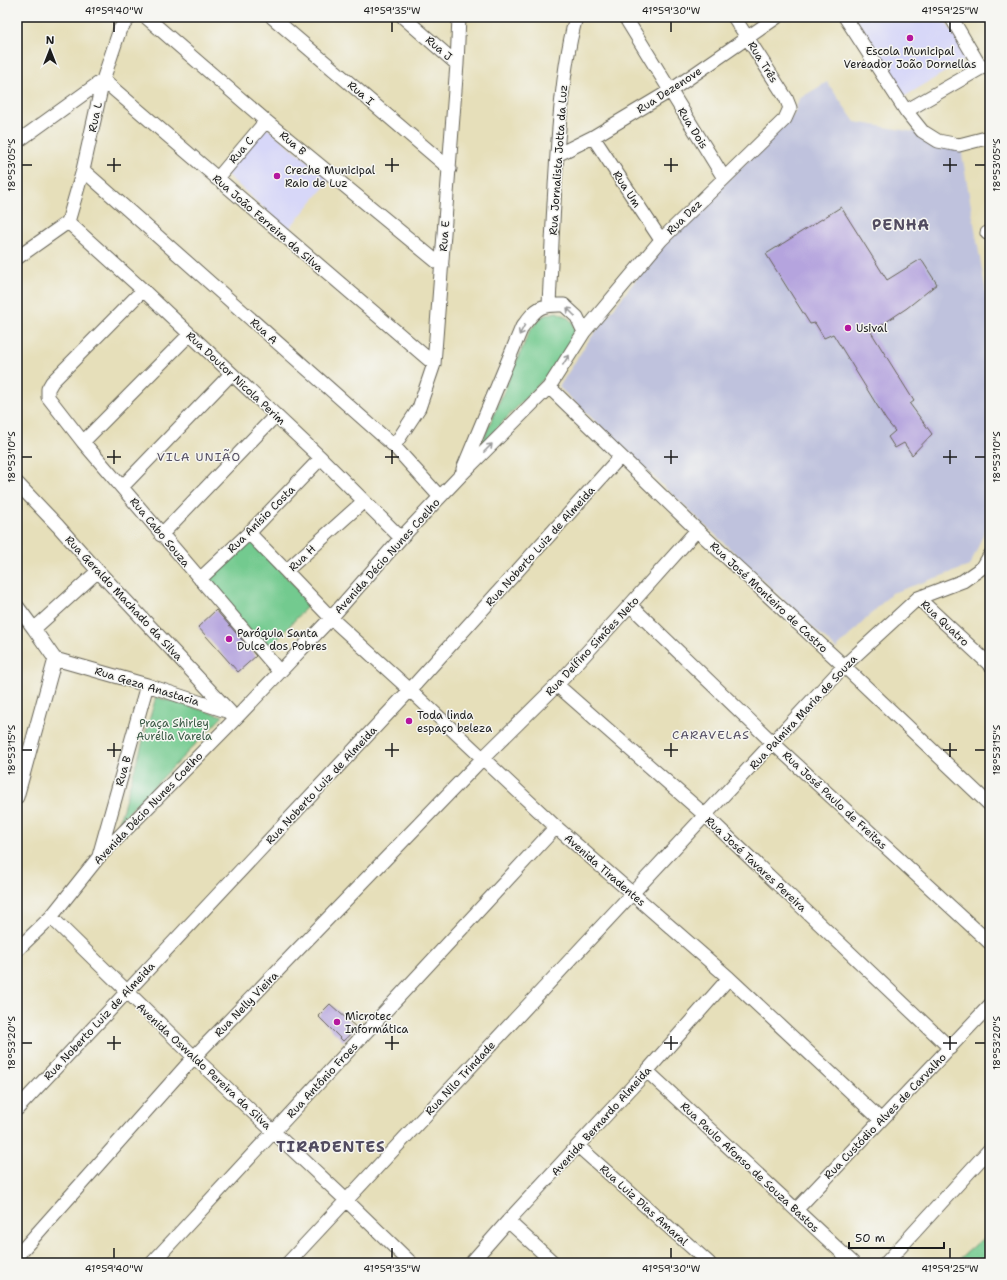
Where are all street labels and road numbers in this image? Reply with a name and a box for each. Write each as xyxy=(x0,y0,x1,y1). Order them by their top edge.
street label: Rua J xyxy=(422,33,456,64)
street label: Rua Três xyxy=(744,39,781,86)
street label: Rua Dezenove xyxy=(634,64,705,117)
street label: Rua I xyxy=(344,78,377,109)
street label: Rua Jornalista Jotta da Luz xyxy=(546,84,571,236)
street label: Rua L xyxy=(85,101,106,133)
street label: Rua Dois xyxy=(674,105,711,152)
street label: Rua B xyxy=(276,128,310,159)
street label: Rua C xyxy=(226,134,257,167)
street label: Rua Um xyxy=(609,168,644,211)
street label: Rua João Ferreira da Silva xyxy=(209,171,326,276)
street label: Rua Dez xyxy=(663,197,705,238)
street label: Rua E xyxy=(436,220,453,252)
street label: Rua A xyxy=(247,315,281,348)
street label: Rua Doutor Nicola Perim xyxy=(183,328,289,429)
street label: Rua Anísio Costa xyxy=(224,482,299,556)
street label: Rua Noberto Luiz de Almeida xyxy=(482,483,598,610)
street label: Rua Cabo Souza xyxy=(126,494,193,570)
street label: Avenida Décio Nunes Coelho xyxy=(331,495,444,618)
street label: Rua Geraldo Machado da Silva xyxy=(62,533,186,664)
street label: Rua José Monteiro de Castro xyxy=(706,539,831,656)
street label: Rua H xyxy=(286,542,319,575)
street label: Rua Delfino Simões Neto xyxy=(542,593,643,699)
street label: Rua Quatro xyxy=(917,597,972,650)
street label: Rua Palmira Maria de Souza xyxy=(746,652,861,773)
street label: Rua Geza Anastacia xyxy=(93,663,201,710)
street label: Rua Noberto Luiz de Almeida xyxy=(262,723,380,848)
street label: Rua José Paulo de Freitas xyxy=(779,748,890,853)
street label: Avenida Décio Nunes Coelho xyxy=(90,749,206,868)
street label: Rua B xyxy=(112,754,135,788)
street label: Rua José Tavares Pereira xyxy=(702,813,810,915)
street label: Avenida Tiradentes xyxy=(561,831,649,910)
street label: Rua Noberto Luiz de Almeida xyxy=(40,959,158,1084)
street label: Rua Nelly Vieira xyxy=(211,968,282,1040)
street label: Avenida Oswaldo Pereira da Silva xyxy=(133,1000,274,1133)
street label: Rua Nilo Trindade xyxy=(422,1038,499,1119)
street label: Rua Antônio Froes xyxy=(283,1039,361,1121)
street label: Rua Custódio Alves de Carvalho xyxy=(821,1050,950,1183)
street label: Avenida Bernardo Almeida xyxy=(548,1063,655,1179)
street label: Rua Paulo Afonso de Souza Bastos xyxy=(677,1099,822,1236)
street label: Rua Luiz Dias Amaral xyxy=(596,1162,692,1250)

